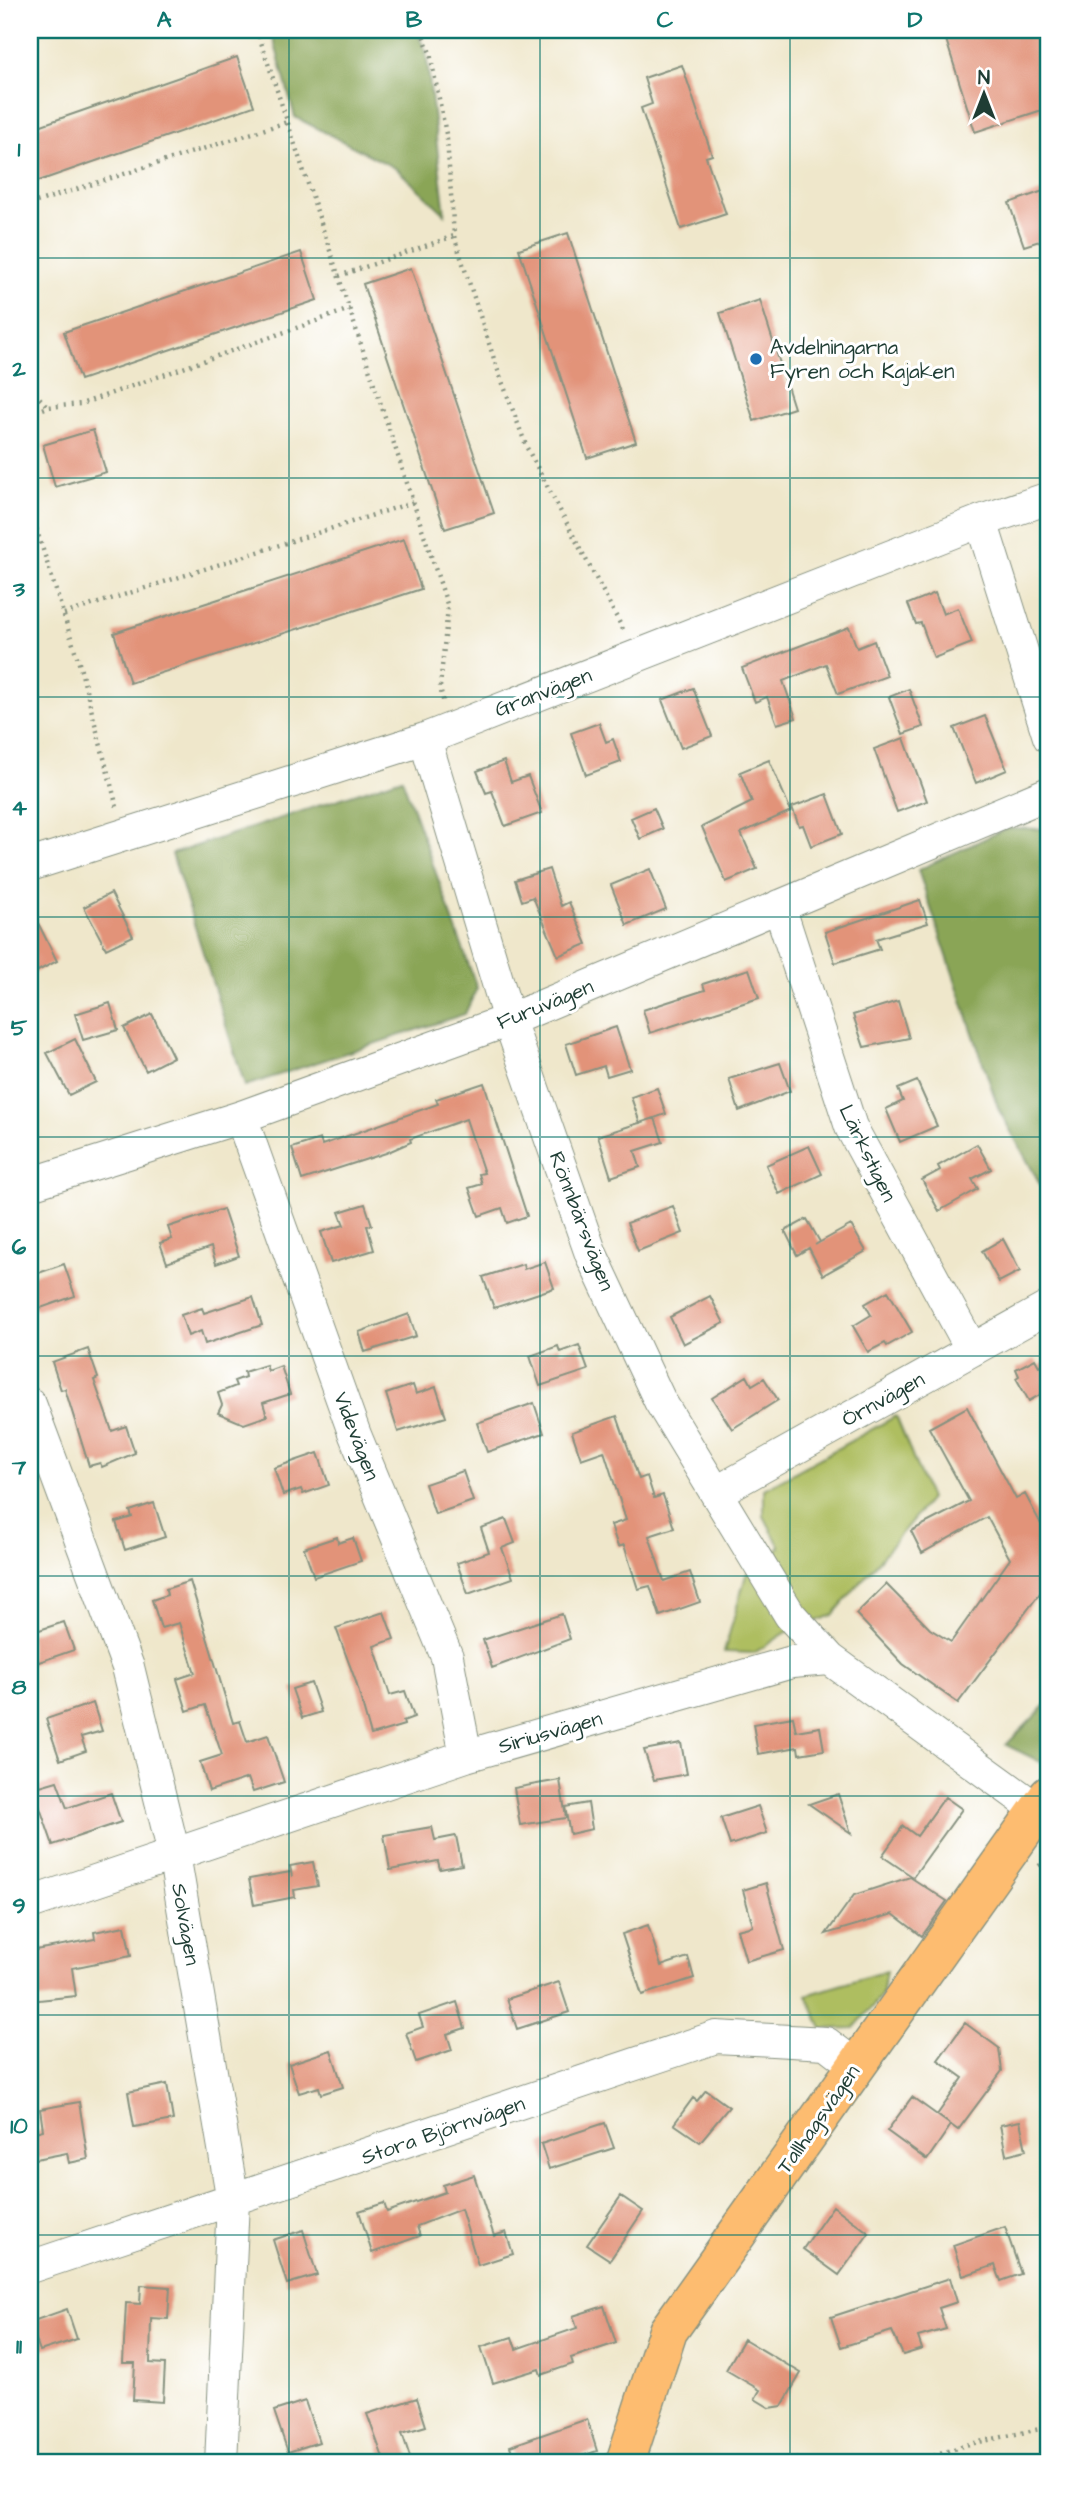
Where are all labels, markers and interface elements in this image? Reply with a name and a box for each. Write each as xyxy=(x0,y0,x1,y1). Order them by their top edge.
text: A xyxy=(157,4,172,36)
text: B xyxy=(406,4,423,36)
text: C xyxy=(657,4,674,36)
text: D xyxy=(908,4,923,36)
north arrow xyxy=(950,60,1020,130)
text: N xyxy=(978,65,990,92)
text: 1 xyxy=(18,133,21,165)
place label: Avdelningarna Fyren och Kajaken xyxy=(770,333,954,388)
marker: Avdelningarna Fyren och Kajaken xyxy=(748,351,764,367)
text: 2 xyxy=(11,353,26,385)
text: 3 xyxy=(12,573,25,605)
street label: Granvägen xyxy=(491,661,597,726)
text: 4 xyxy=(11,792,27,824)
street label: Furuvägen xyxy=(493,972,599,1039)
text: 5 xyxy=(11,1012,28,1044)
street label: Lärkstigen xyxy=(830,1100,904,1207)
street label: Rönnbärsvägen xyxy=(540,1148,621,1296)
text: 6 xyxy=(12,1231,27,1263)
street label: Örnvägen xyxy=(837,1365,931,1436)
street label: Videvägen xyxy=(325,1388,387,1485)
text: 7 xyxy=(11,1451,27,1483)
text: 8 xyxy=(12,1671,27,1703)
street label: Siriusvägen xyxy=(495,1704,606,1763)
street label: Solvägen xyxy=(162,1881,207,1968)
text: 9 xyxy=(12,1890,26,1922)
street label: Tallhagsvägen xyxy=(770,2059,868,2181)
street label: Stora Björnvägen xyxy=(357,2089,530,2174)
text: 10 xyxy=(10,2110,28,2142)
text: 11 xyxy=(16,2330,22,2362)

